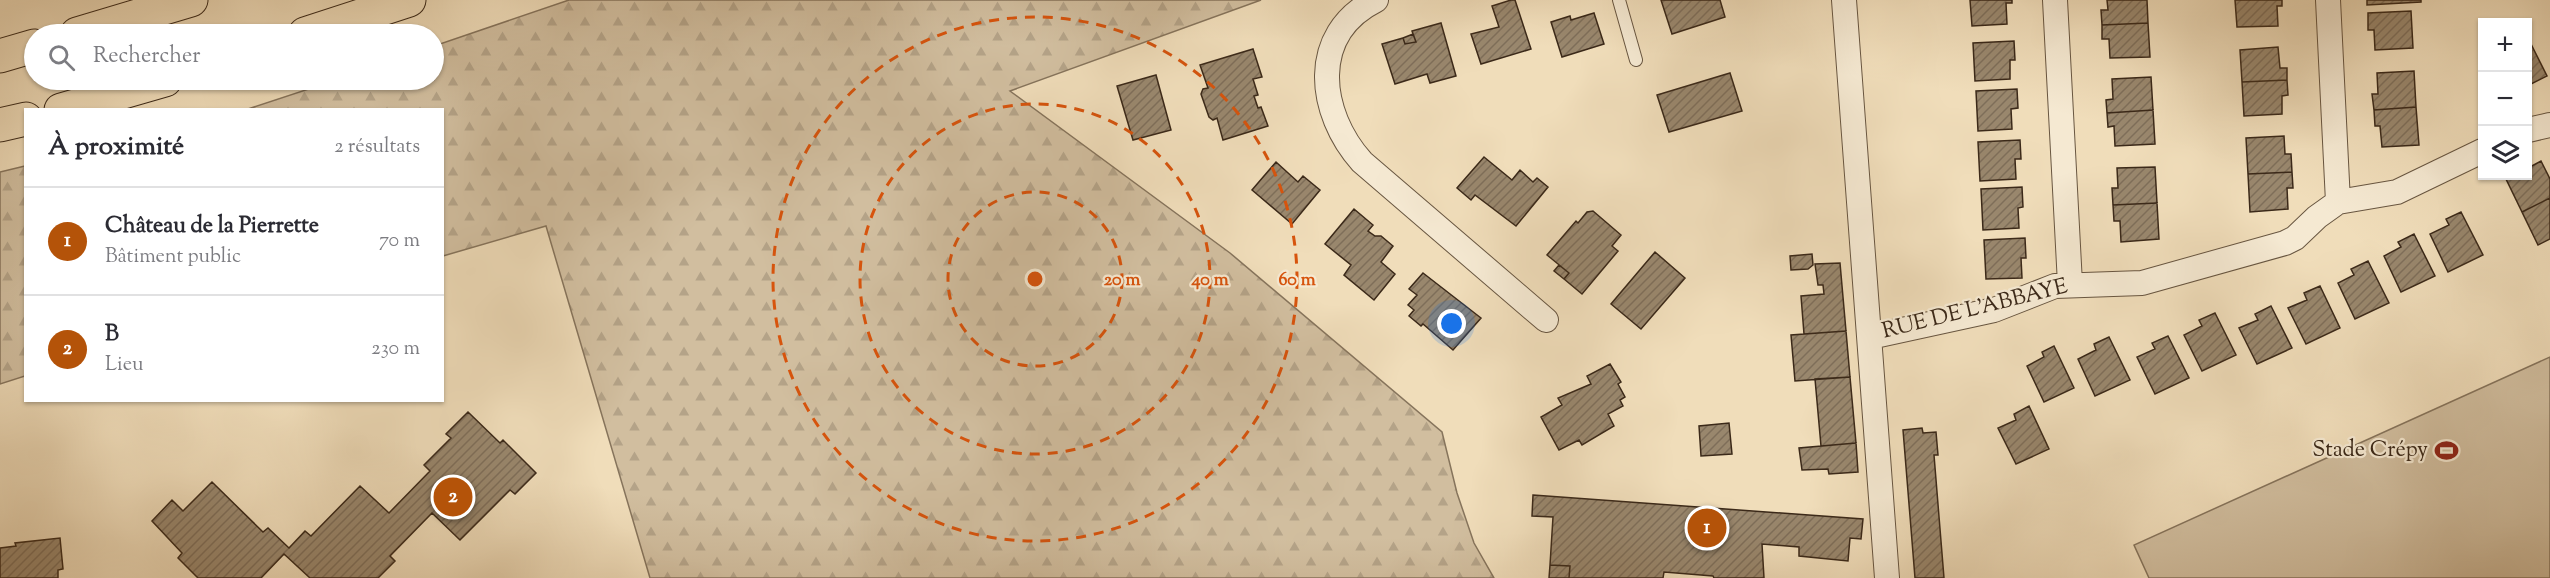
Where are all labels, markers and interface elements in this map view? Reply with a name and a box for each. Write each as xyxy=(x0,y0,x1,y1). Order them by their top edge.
map controls xyxy=(2478,18,2532,180)
button: + xyxy=(2478,18,2532,72)
search box xyxy=(24,24,444,90)
icon: search xyxy=(45,41,78,74)
text: Rechercher xyxy=(93,41,200,73)
button: − xyxy=(2478,72,2532,126)
button: layers xyxy=(2478,126,2532,180)
text: À proximité xyxy=(48,129,184,166)
text: 2 résultats xyxy=(334,133,420,162)
text: Château de la Pierrette xyxy=(105,211,319,243)
text: 1 xyxy=(64,227,71,256)
text: 70 m xyxy=(379,227,420,256)
text: Bâtiment public xyxy=(105,243,241,272)
text: 20 m xyxy=(1104,268,1140,294)
text: 40 m xyxy=(1190,268,1229,294)
text: 60 m xyxy=(1278,268,1316,294)
centre of rings xyxy=(1025,269,1045,289)
street label: RUE DE L'ABBAYE xyxy=(1879,271,2071,349)
your location xyxy=(1437,309,1466,338)
text: B xyxy=(105,319,119,351)
text: 2 xyxy=(63,335,72,364)
text: 230 m xyxy=(371,335,420,364)
text: Lieu xyxy=(105,351,143,380)
place label: Stade Crépy xyxy=(2312,435,2428,467)
sports icon: Stade Crépy xyxy=(2433,438,2459,464)
pin: 2 xyxy=(434,474,472,520)
pin: 1 xyxy=(1688,506,1726,550)

